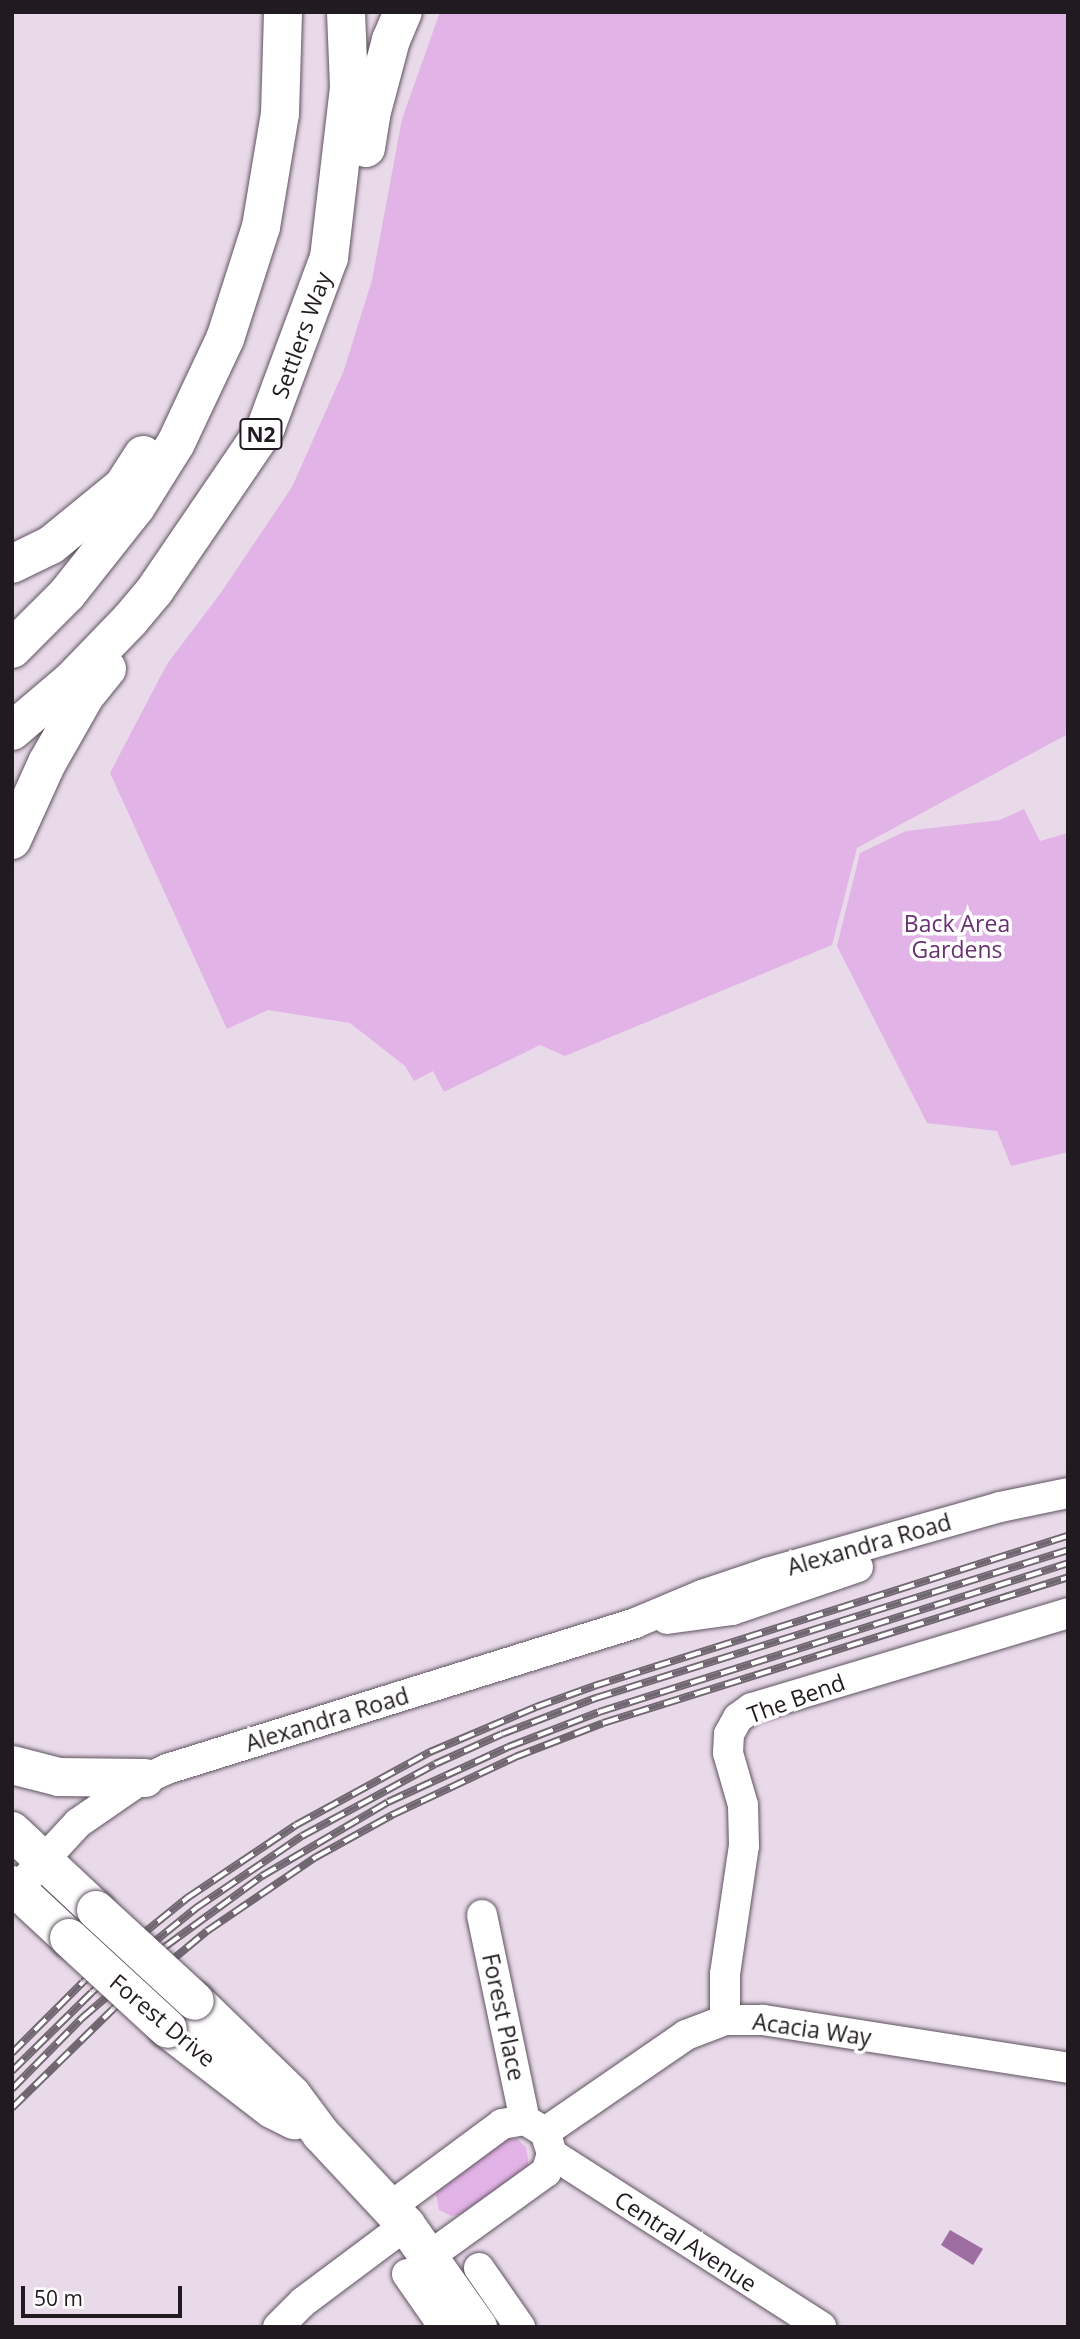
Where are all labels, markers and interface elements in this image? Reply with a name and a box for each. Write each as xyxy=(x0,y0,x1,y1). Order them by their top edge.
street label: Settlers Way xyxy=(265,268,337,402)
road number: N2 xyxy=(238,416,284,452)
park label: Back Area Gardens xyxy=(904,909,1010,963)
street label: Alexandra Road xyxy=(784,1507,954,1581)
street label: The Bend xyxy=(744,1668,848,1728)
street label: Alexandra Road xyxy=(242,1681,412,1757)
street label: Forest Place xyxy=(477,1951,531,2083)
street label: Forest Drive xyxy=(105,1968,221,2072)
street label: Acacia Way xyxy=(751,2007,873,2051)
street label: Central Avenue xyxy=(610,2185,762,2297)
scale bar xyxy=(24,2272,186,2316)
text: 50 m xyxy=(34,2284,83,2312)

